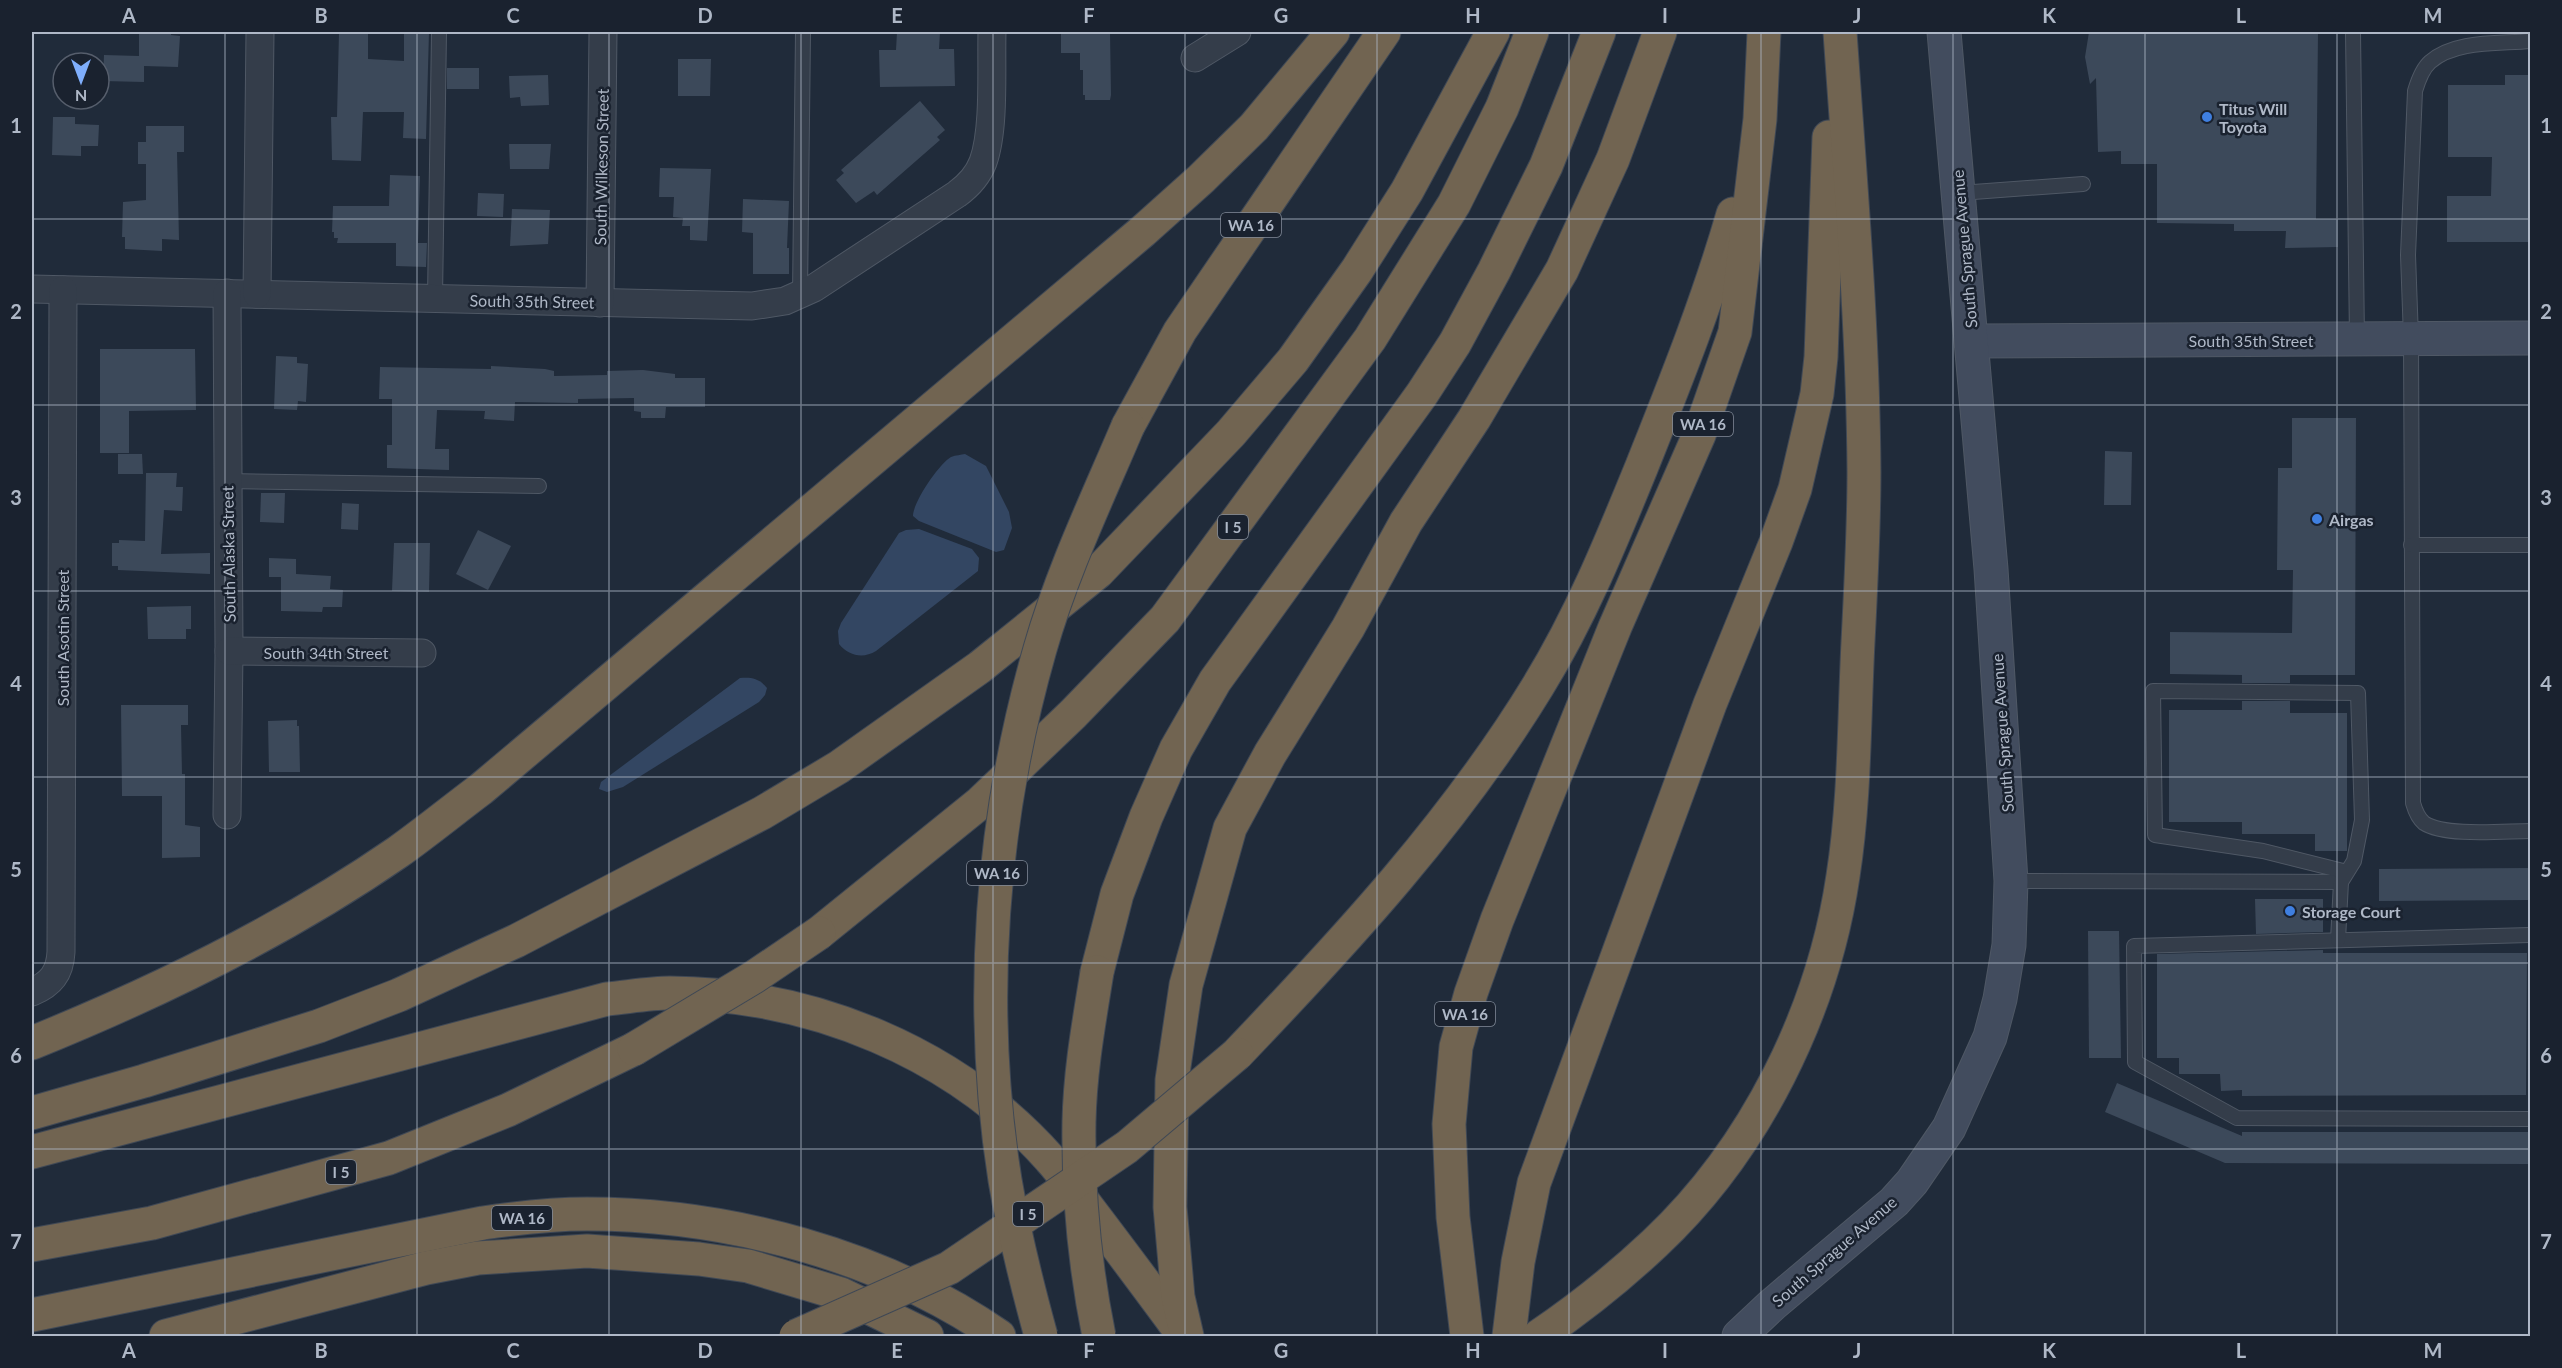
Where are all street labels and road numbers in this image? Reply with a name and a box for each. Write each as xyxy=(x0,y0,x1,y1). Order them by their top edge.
street label: South Wilkeson Street xyxy=(590,88,612,245)
street label: South Sprague Avenue xyxy=(1948,169,1980,329)
road number: WA 16 xyxy=(1221,213,1281,237)
street label: South 35th Street xyxy=(469,290,595,312)
street label: South 35th Street xyxy=(2189,331,2314,350)
road number: WA 16 xyxy=(1673,412,1733,436)
street label: South Alaska Street xyxy=(217,485,239,622)
road number: I 5 xyxy=(1218,515,1248,539)
street label: South Asotin Street xyxy=(53,569,72,706)
street label: South 34th Street xyxy=(264,643,389,662)
street label: South Sprague Avenue xyxy=(1987,653,2017,813)
road number: WA 16 xyxy=(967,861,1027,885)
road number: WA 16 xyxy=(1435,1002,1495,1026)
road number: I 5 xyxy=(326,1160,356,1184)
street label: South Sprague Avenue xyxy=(1768,1192,1900,1310)
road number: I 5 xyxy=(1013,1202,1043,1226)
road number: WA 16 xyxy=(492,1206,552,1230)

